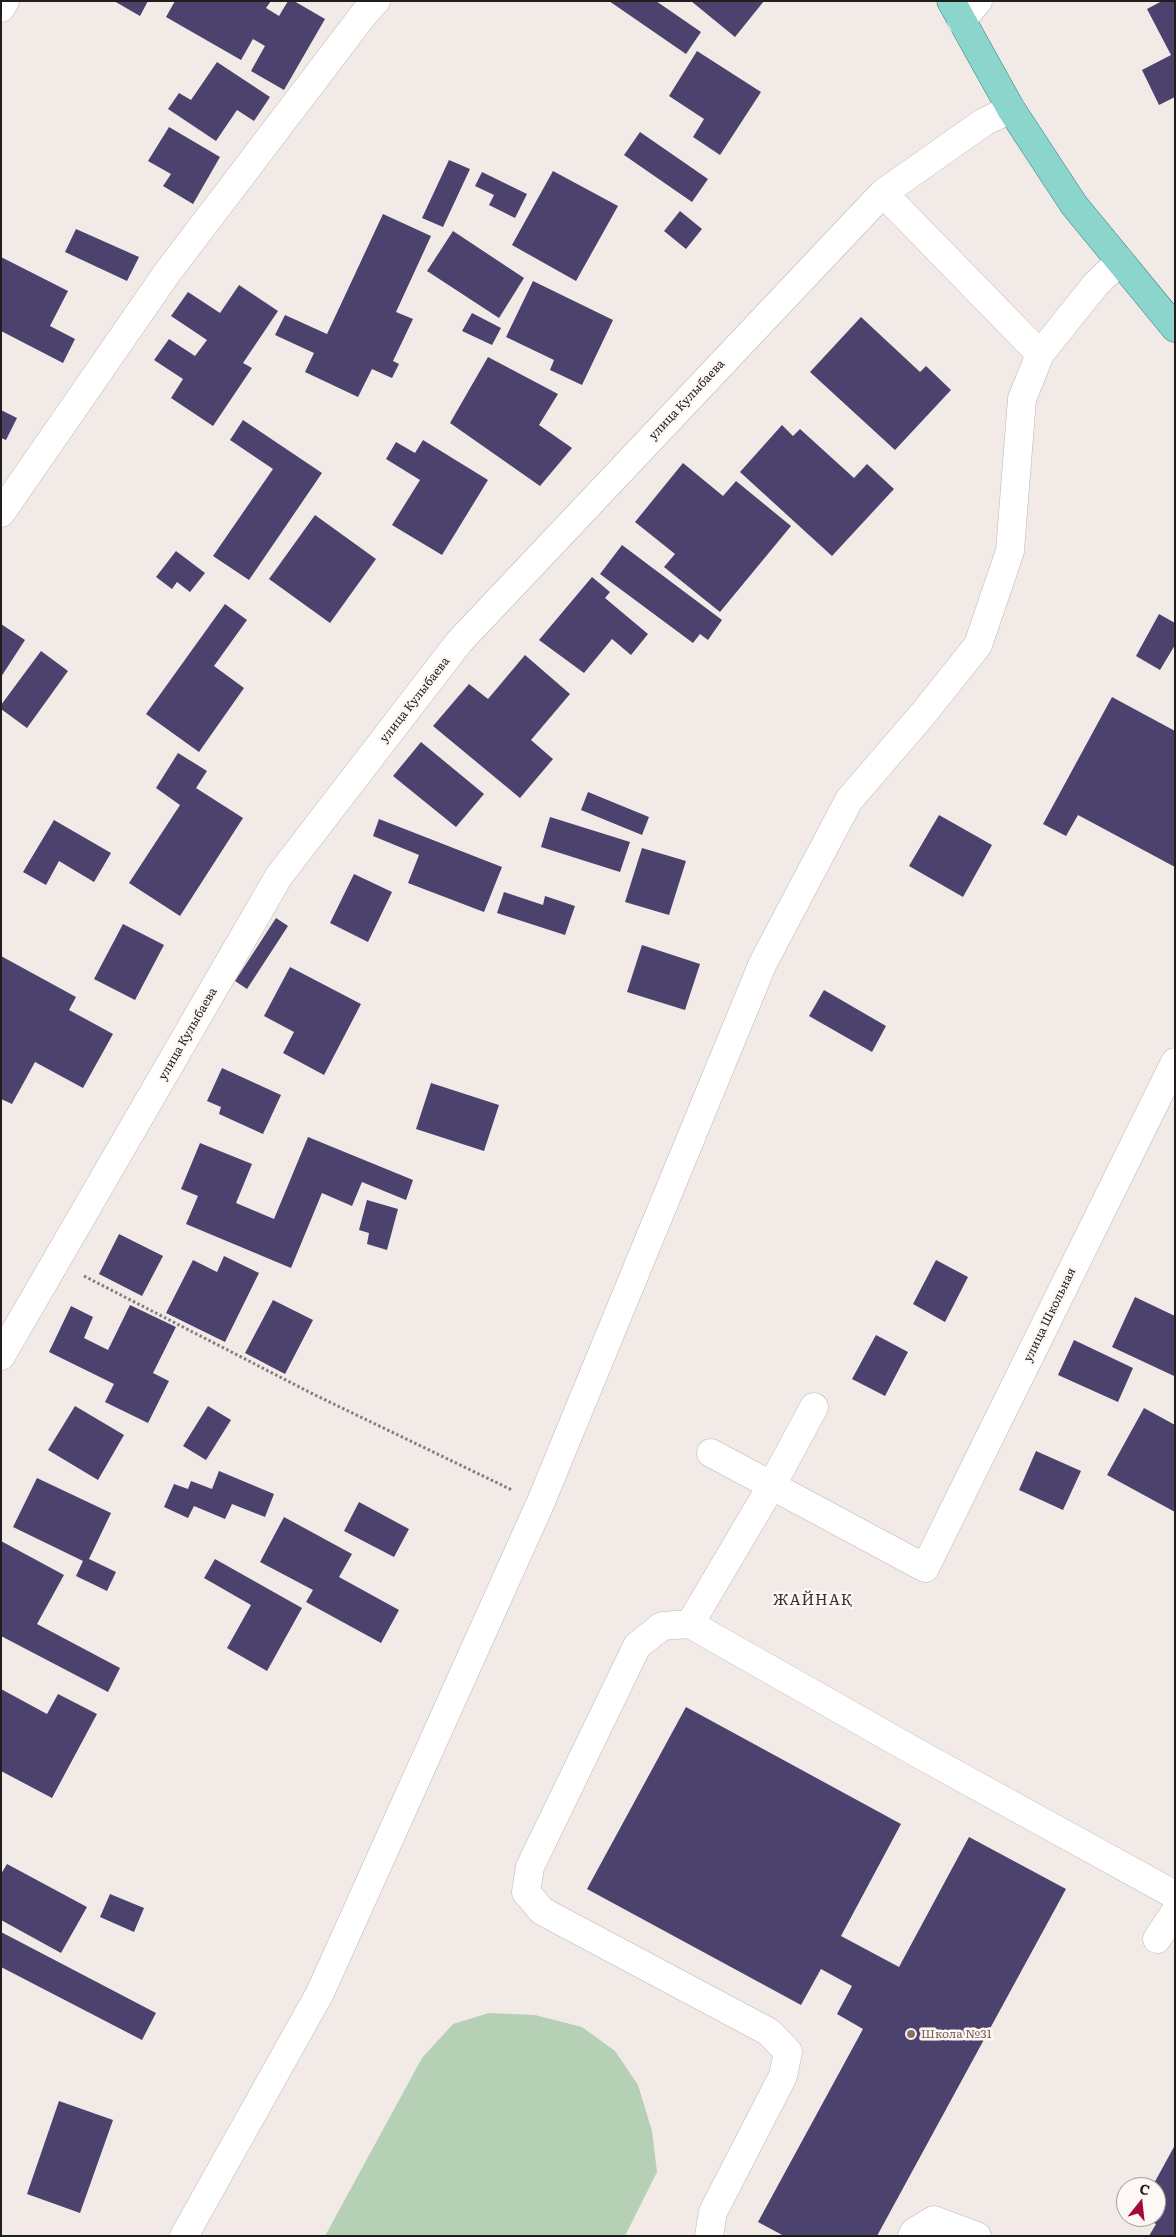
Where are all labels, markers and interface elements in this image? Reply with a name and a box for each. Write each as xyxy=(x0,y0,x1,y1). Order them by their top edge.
street label: улица Кулыбаева xyxy=(646,357,728,443)
street label: улица Кулыбаева xyxy=(377,654,453,746)
street label: улица Кулыбаева xyxy=(156,985,220,1083)
street label: улица Школьная xyxy=(1021,1266,1079,1364)
district label: ЖАЙНАҚ xyxy=(772,1592,854,1610)
place label: Школа №31 xyxy=(921,2027,992,2041)
marker: Школа №31 xyxy=(905,2028,917,2040)
north arrow xyxy=(1116,2177,1166,2227)
text: С xyxy=(1137,2178,1152,2200)

